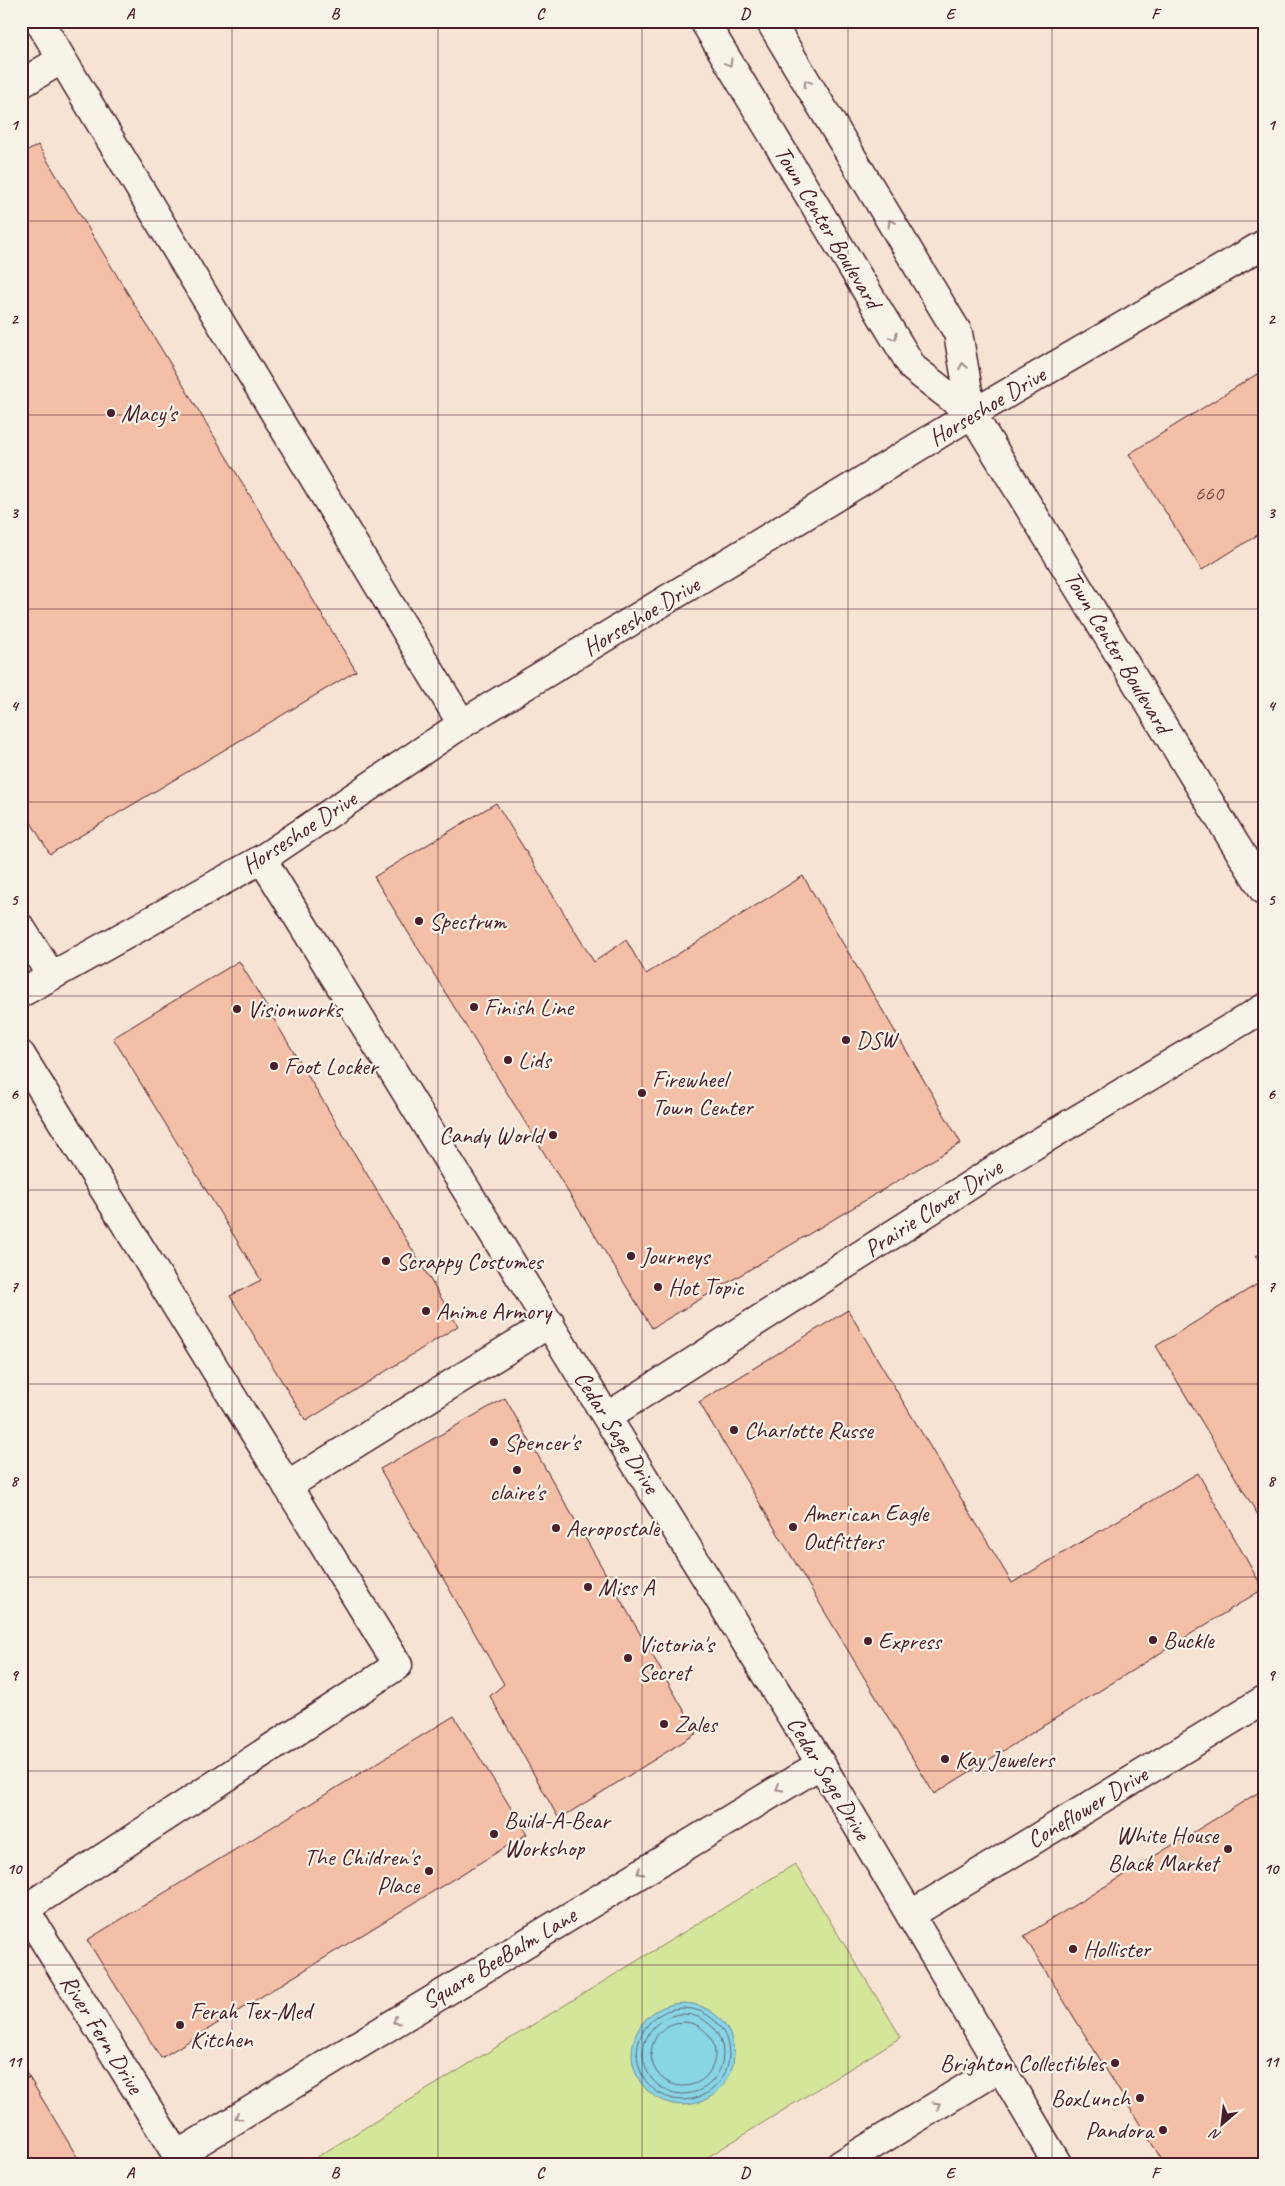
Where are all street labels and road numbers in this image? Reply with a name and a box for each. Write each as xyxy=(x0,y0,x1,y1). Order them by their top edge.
street label: Town Center Boulevard xyxy=(768,140,890,317)
street label: Horseshoe Drive xyxy=(923,358,1053,453)
street label: Town Center Boulevard xyxy=(1058,565,1180,742)
street label: Horseshoe Drive xyxy=(577,568,707,663)
street label: Horseshoe Drive xyxy=(236,783,364,880)
street label: Prairie Clover Drive xyxy=(858,1151,1009,1264)
street label: Cedar Sage Drive xyxy=(567,1365,668,1501)
street label: Cedar Sage Drive xyxy=(780,1711,879,1847)
street label: Coneflower Drive xyxy=(1021,1758,1155,1855)
street label: Square BeeBalm Lane xyxy=(416,1899,584,2016)
street label: River Fern Drive xyxy=(54,1969,152,2101)

